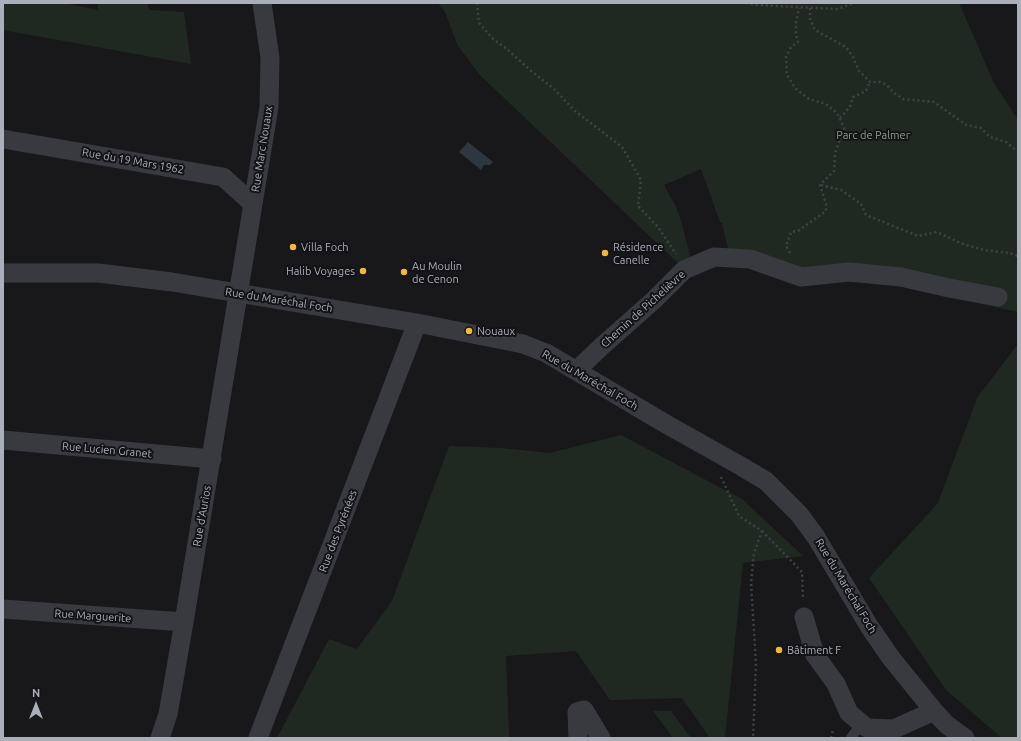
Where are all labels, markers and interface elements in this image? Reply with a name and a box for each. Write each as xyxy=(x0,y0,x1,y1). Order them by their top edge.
street label: Rue Marc Nouaux xyxy=(249,105,275,193)
park label: Parc de Palmer xyxy=(836,128,910,142)
street label: Rue du 19 Mars 1962 xyxy=(81,146,185,176)
place label: Villa Foch xyxy=(301,240,349,254)
place label: Résidence Canelle xyxy=(613,240,663,266)
marker: Villa Foch xyxy=(288,242,298,252)
marker: Résidence Canelle xyxy=(600,248,610,258)
place label: Au Moulin de Cenon xyxy=(412,259,462,285)
place label: Halib Voyages xyxy=(286,264,355,278)
marker: Halib Voyages xyxy=(358,266,368,276)
marker: Au Moulin de Cenon xyxy=(399,267,409,277)
street label: Chemin de Pichelièvre xyxy=(598,268,688,350)
street label: Rue du Maréchal Foch xyxy=(224,285,334,315)
place label: Nouaux xyxy=(477,324,515,338)
marker: Nouaux xyxy=(464,326,474,336)
street label: Rue du Maréchal Foch xyxy=(540,347,640,413)
street label: Rue Lucien Granet xyxy=(62,440,152,460)
street label: Rue d'Aurios xyxy=(190,485,214,547)
street label: Rue des Pyrénées xyxy=(316,488,360,574)
street label: Rue du Maréchal Foch xyxy=(812,536,880,636)
street label: Rue Marguerite xyxy=(54,607,132,625)
place label: Bâtiment F xyxy=(787,643,841,657)
marker: Bâtiment F xyxy=(774,645,784,655)
north arrow xyxy=(16,685,56,725)
text: N xyxy=(32,687,40,699)

